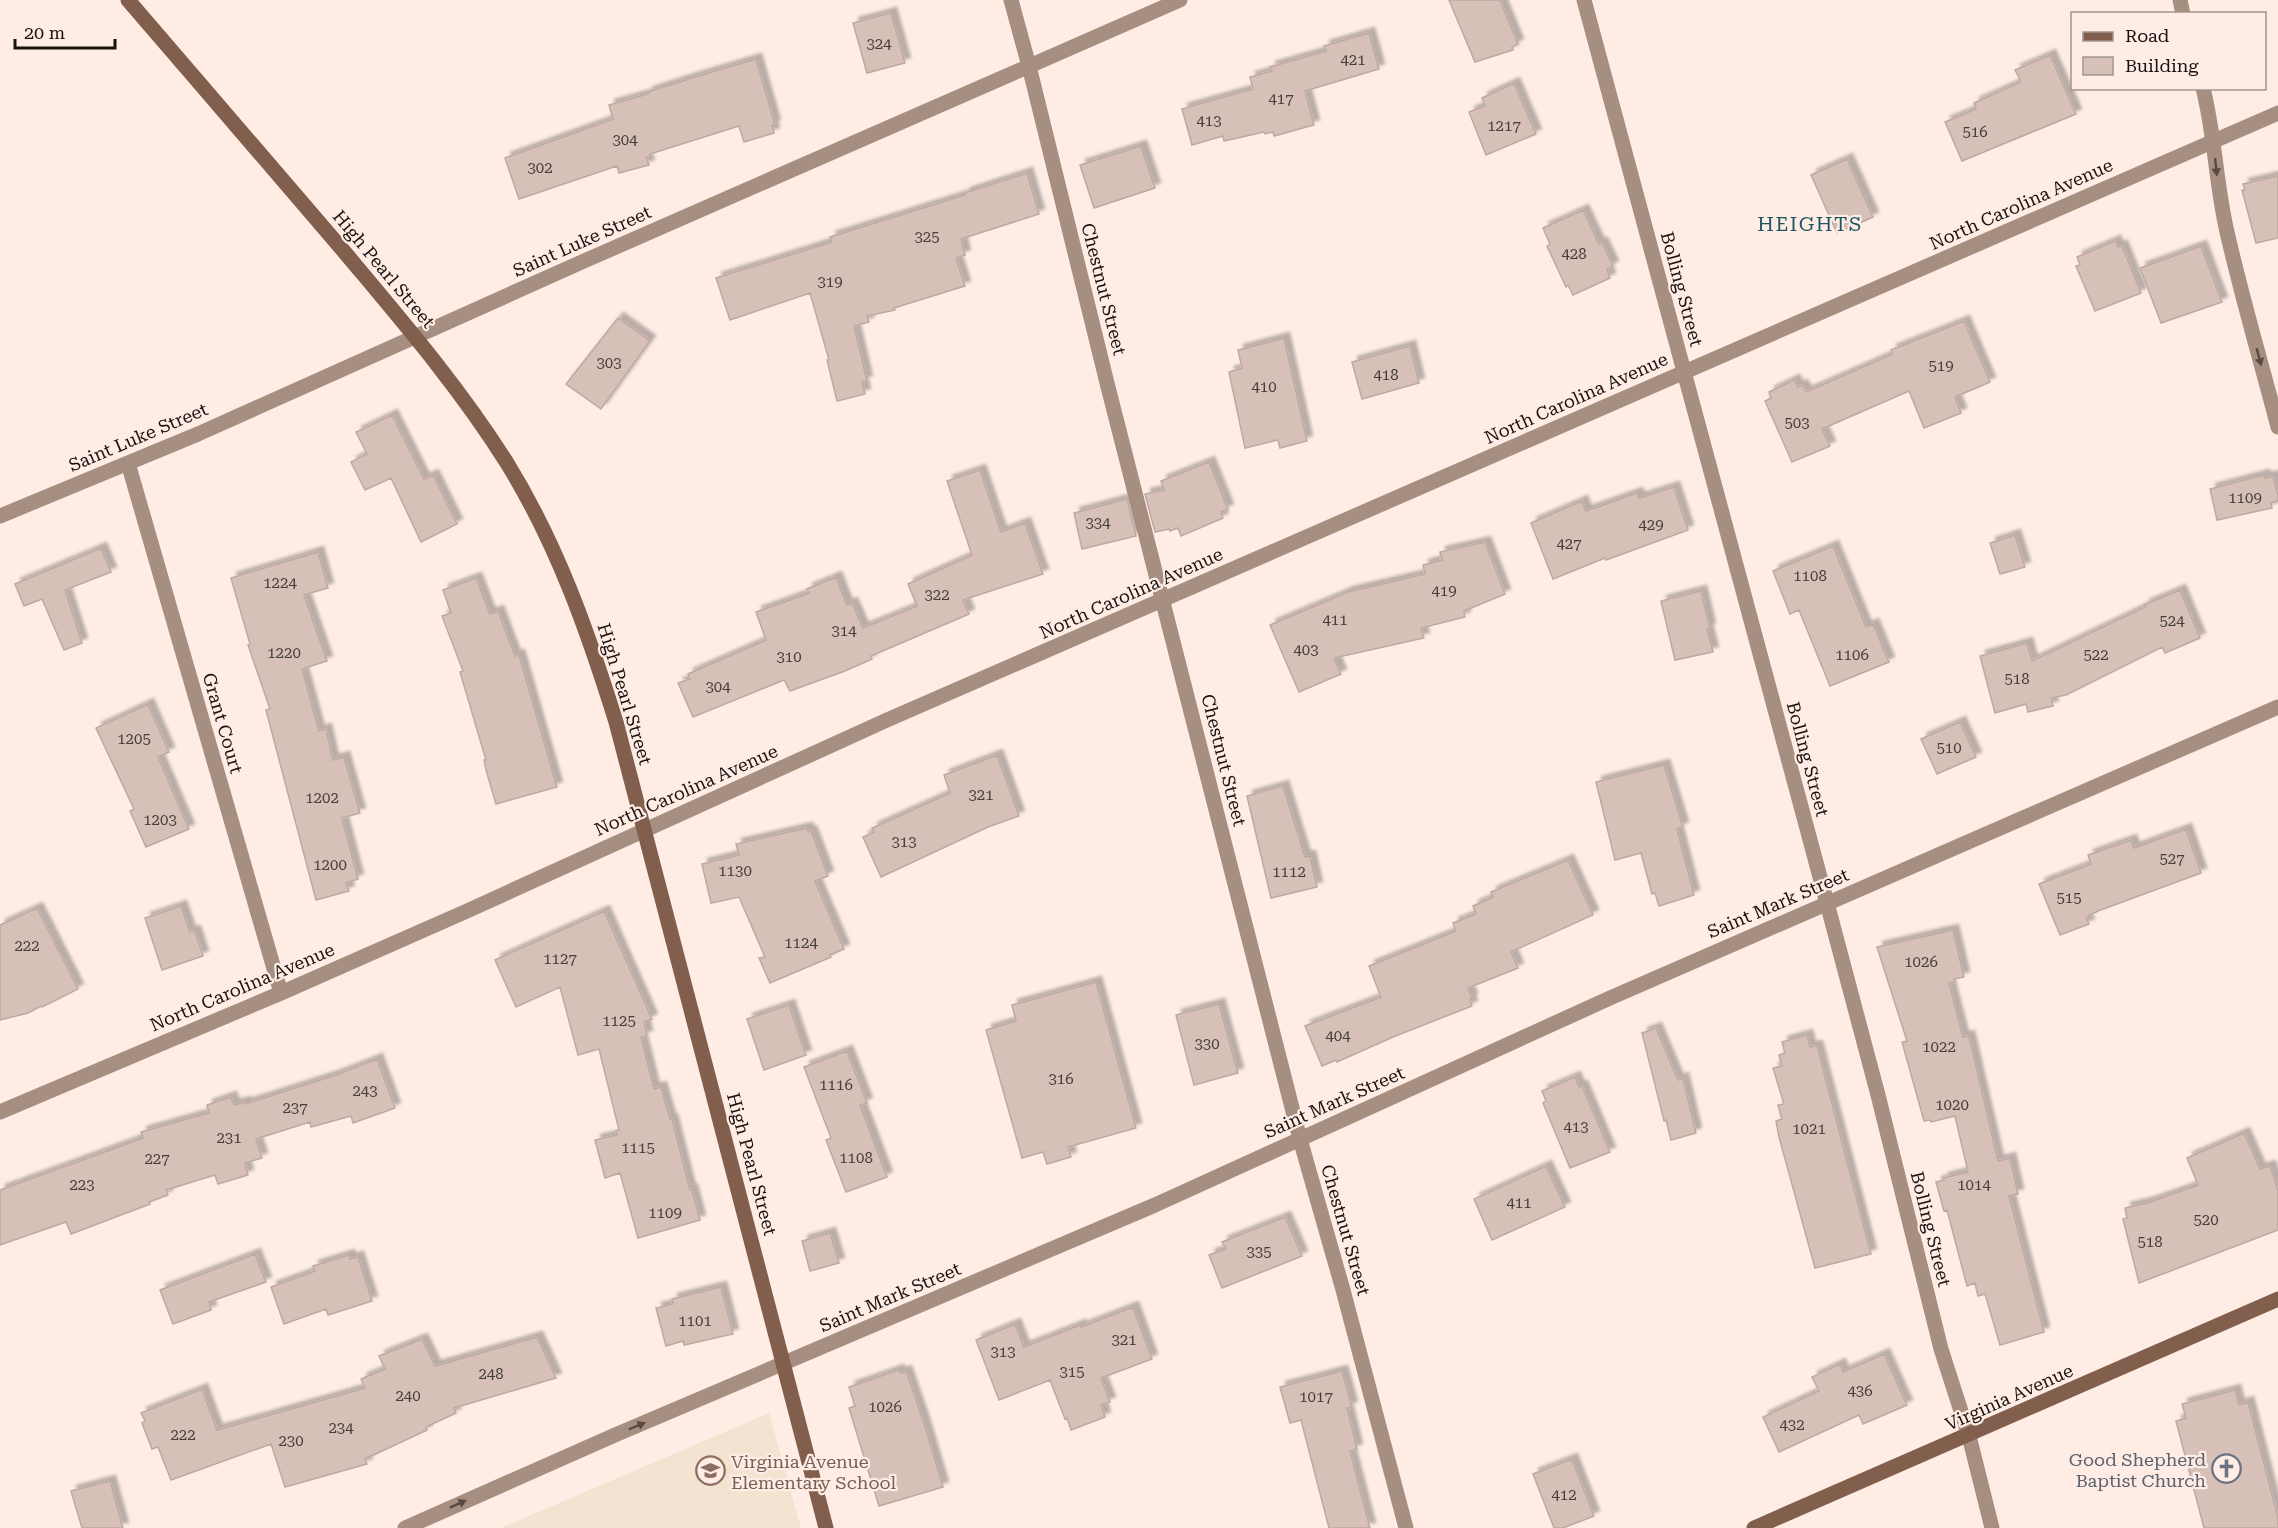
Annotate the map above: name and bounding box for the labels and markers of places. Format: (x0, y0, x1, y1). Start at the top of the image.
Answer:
place label: Good Shepherd Baptist Church (2069, 1449, 2206, 1491)
place label: Virginia Avenue Elementary School (731, 1451, 896, 1493)
church icon: Good Shepherd Baptist Church (2211, 1453, 2243, 1485)
school or university icon: Virginia Avenue Elementary School (694, 1455, 726, 1487)

